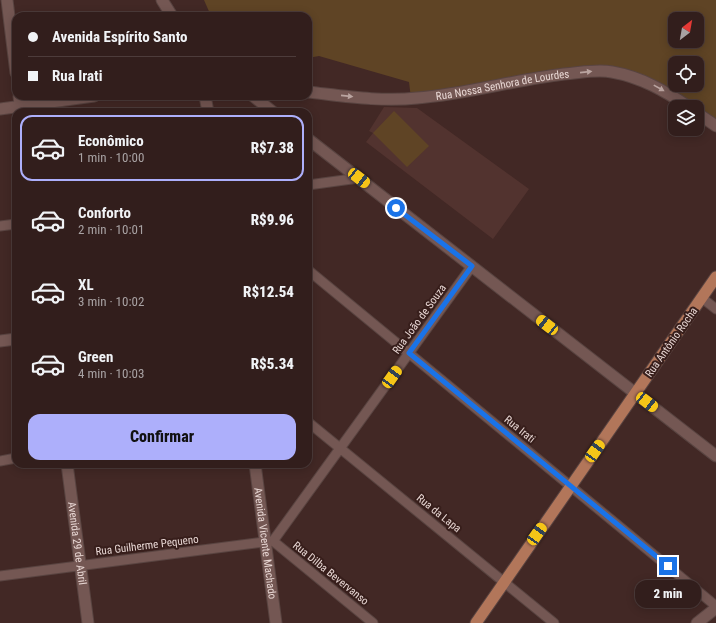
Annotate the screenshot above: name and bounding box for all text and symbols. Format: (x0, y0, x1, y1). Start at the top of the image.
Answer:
north arrow (668, 12, 704, 48)
map controls (668, 12, 704, 136)
text: Avenida Espírito Santo (52, 28, 188, 46)
button: locate (668, 56, 704, 92)
text: Rua Irati (52, 67, 102, 85)
street label: Rua Nossa Senhora de Lourdes (435, 68, 570, 103)
one-way arrow (580, 69, 592, 75)
one-way arrow (653, 85, 665, 92)
one-way arrow (341, 93, 353, 99)
button: layers (668, 100, 704, 136)
icon: car (30, 130, 66, 166)
text: Econômico (78, 132, 144, 150)
text: R$7.38 (251, 139, 294, 157)
text: 1 min · 10:00 (78, 150, 144, 165)
car (346, 166, 372, 190)
route start (387, 199, 405, 217)
icon: car (30, 202, 66, 238)
text: Conforto (78, 204, 131, 222)
text: R$9.96 (251, 211, 294, 229)
text: 2 min · 10:01 (78, 222, 144, 237)
icon: car (30, 274, 66, 310)
text: XL (78, 276, 94, 294)
street label: Rua João de Souza (390, 282, 449, 357)
text: R$12.54 (243, 283, 294, 301)
text: 3 min · 10:02 (78, 294, 144, 309)
street label: Rua Antônio Rocha (643, 305, 700, 380)
car (534, 313, 560, 337)
icon: car (30, 346, 66, 382)
text: Green (78, 348, 113, 366)
text: R$5.34 (251, 355, 294, 373)
car (380, 364, 404, 390)
text: 4 min · 10:03 (78, 366, 144, 381)
car (634, 390, 660, 414)
street label: Rua Irati (502, 413, 538, 446)
button: Confirmar (28, 414, 296, 460)
car (583, 438, 607, 464)
street label: Avenida Vicente Machado (251, 487, 279, 600)
street label: Rua da Lapa (414, 492, 464, 535)
street label: Avenida 29 de Abril (65, 501, 89, 586)
car (525, 521, 549, 547)
street label: Rua Guilherme Pequeno (95, 533, 200, 558)
street label: Rua Dilba Bevervanso (290, 539, 372, 608)
route end (659, 557, 677, 575)
callout: 2 min (635, 580, 701, 608)
text: 2 min (654, 586, 682, 601)

